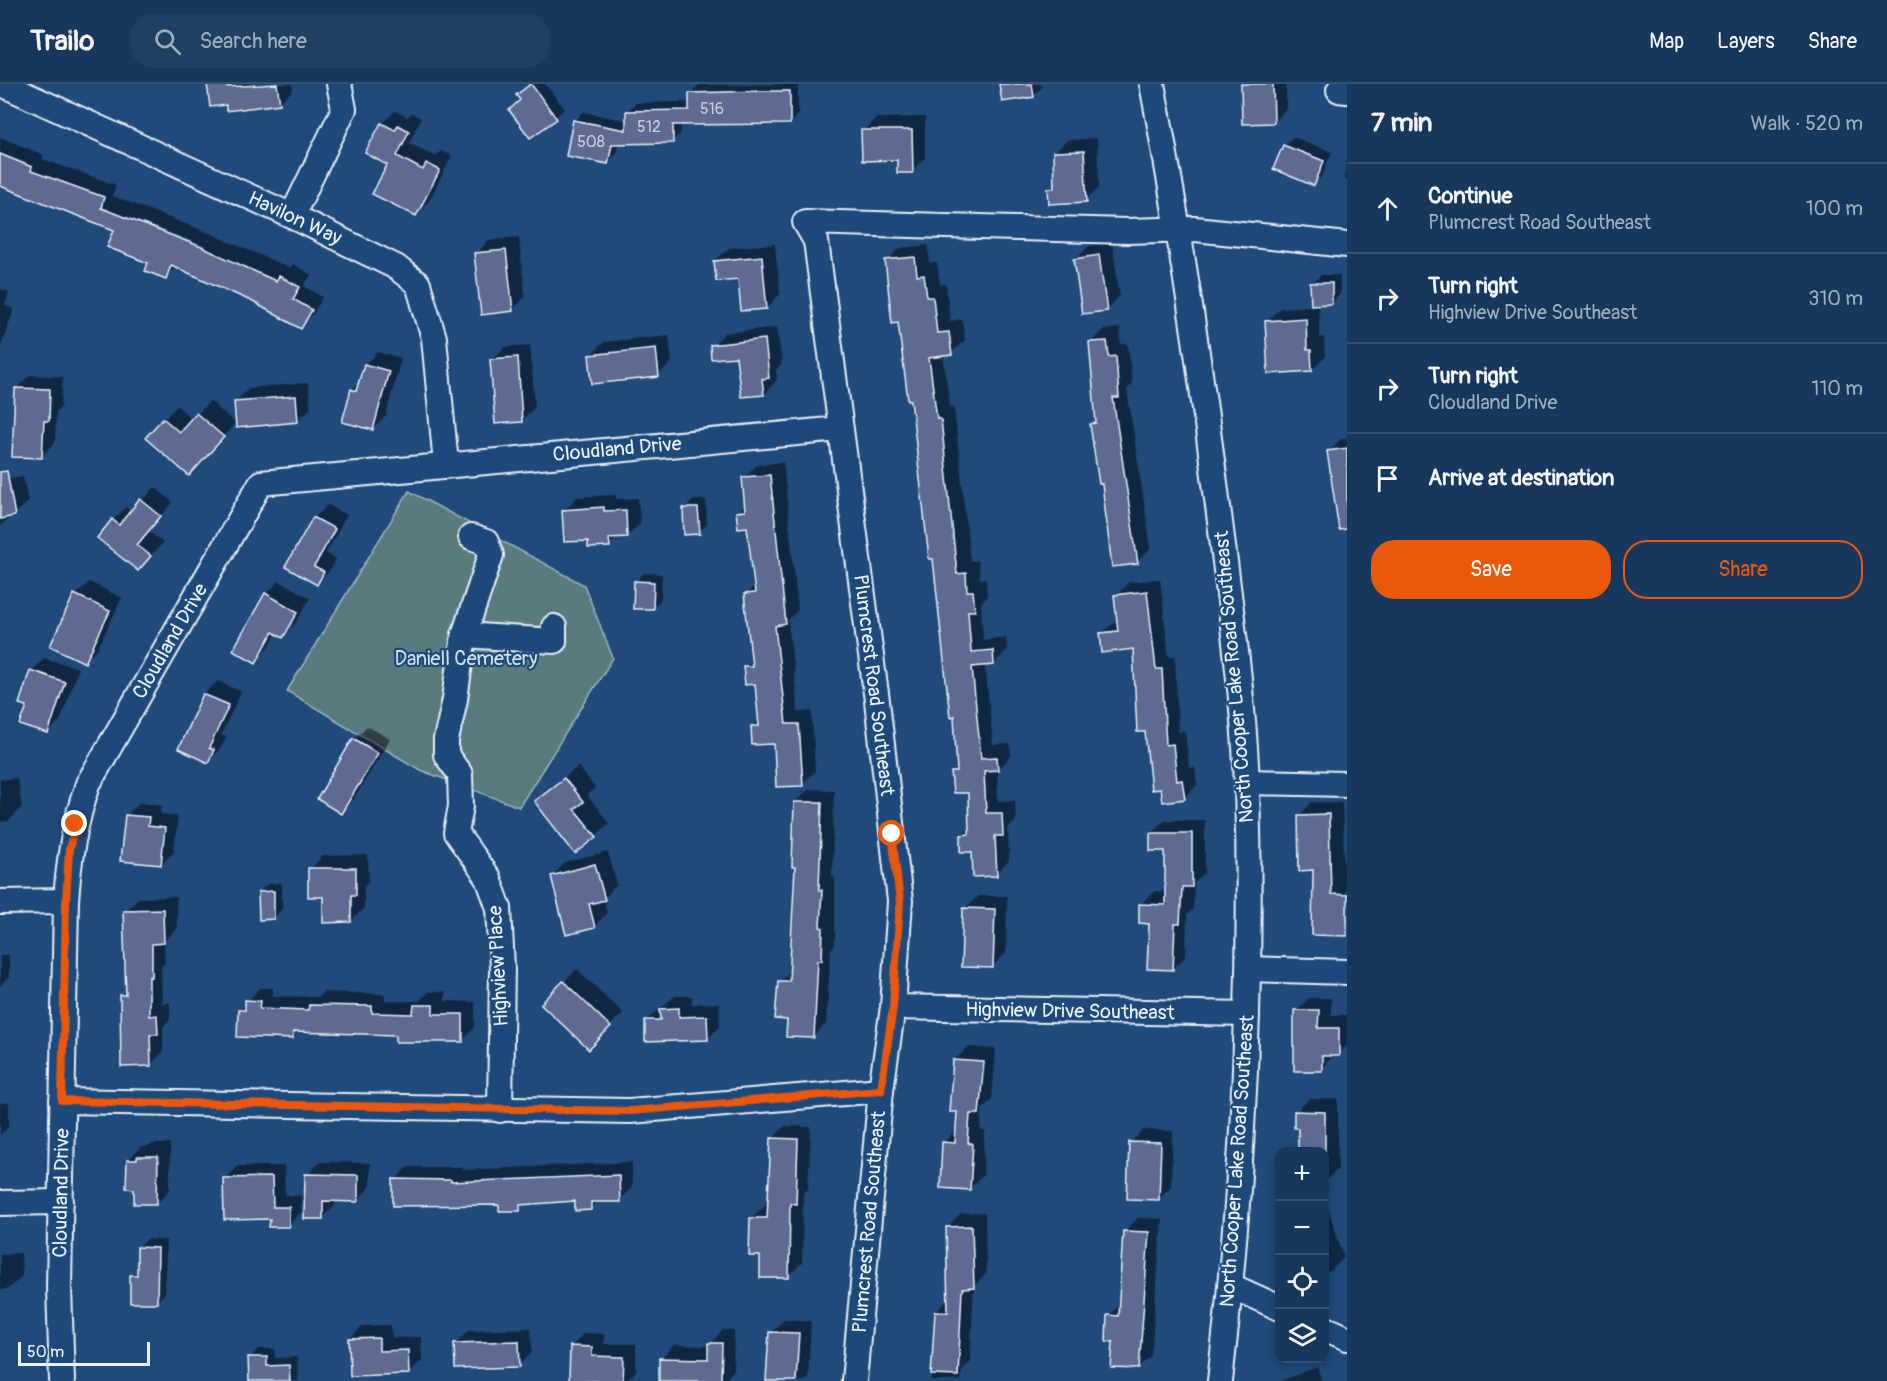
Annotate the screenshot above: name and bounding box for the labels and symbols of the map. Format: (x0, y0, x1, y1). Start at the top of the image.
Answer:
house number: 516 (700, 99, 724, 119)
house number: 512 (637, 117, 661, 137)
house number: 508 (577, 132, 605, 152)
street label: Havilon Way (244, 185, 346, 251)
street label: Cloudland Drive (551, 431, 683, 467)
street label: North Cooper Lake Road Southeast (1209, 529, 1259, 824)
street label: Plumcrest Road Southeast (848, 573, 900, 798)
street label: Cloudland Drive (127, 579, 213, 703)
park label: Daniell Cemetery (394, 646, 538, 671)
route end (61, 810, 87, 836)
route start (878, 820, 904, 846)
street label: Highview Place (482, 905, 514, 1027)
street label: Highview Drive Southeast (965, 997, 1176, 1025)
street label: North Cooper Lake Road Southeast (1214, 1013, 1260, 1308)
street label: Plumcrest Road Southeast (847, 1109, 891, 1334)
street label: Cloudland Drive (47, 1128, 75, 1258)
scale bar (18, 1339, 150, 1366)

